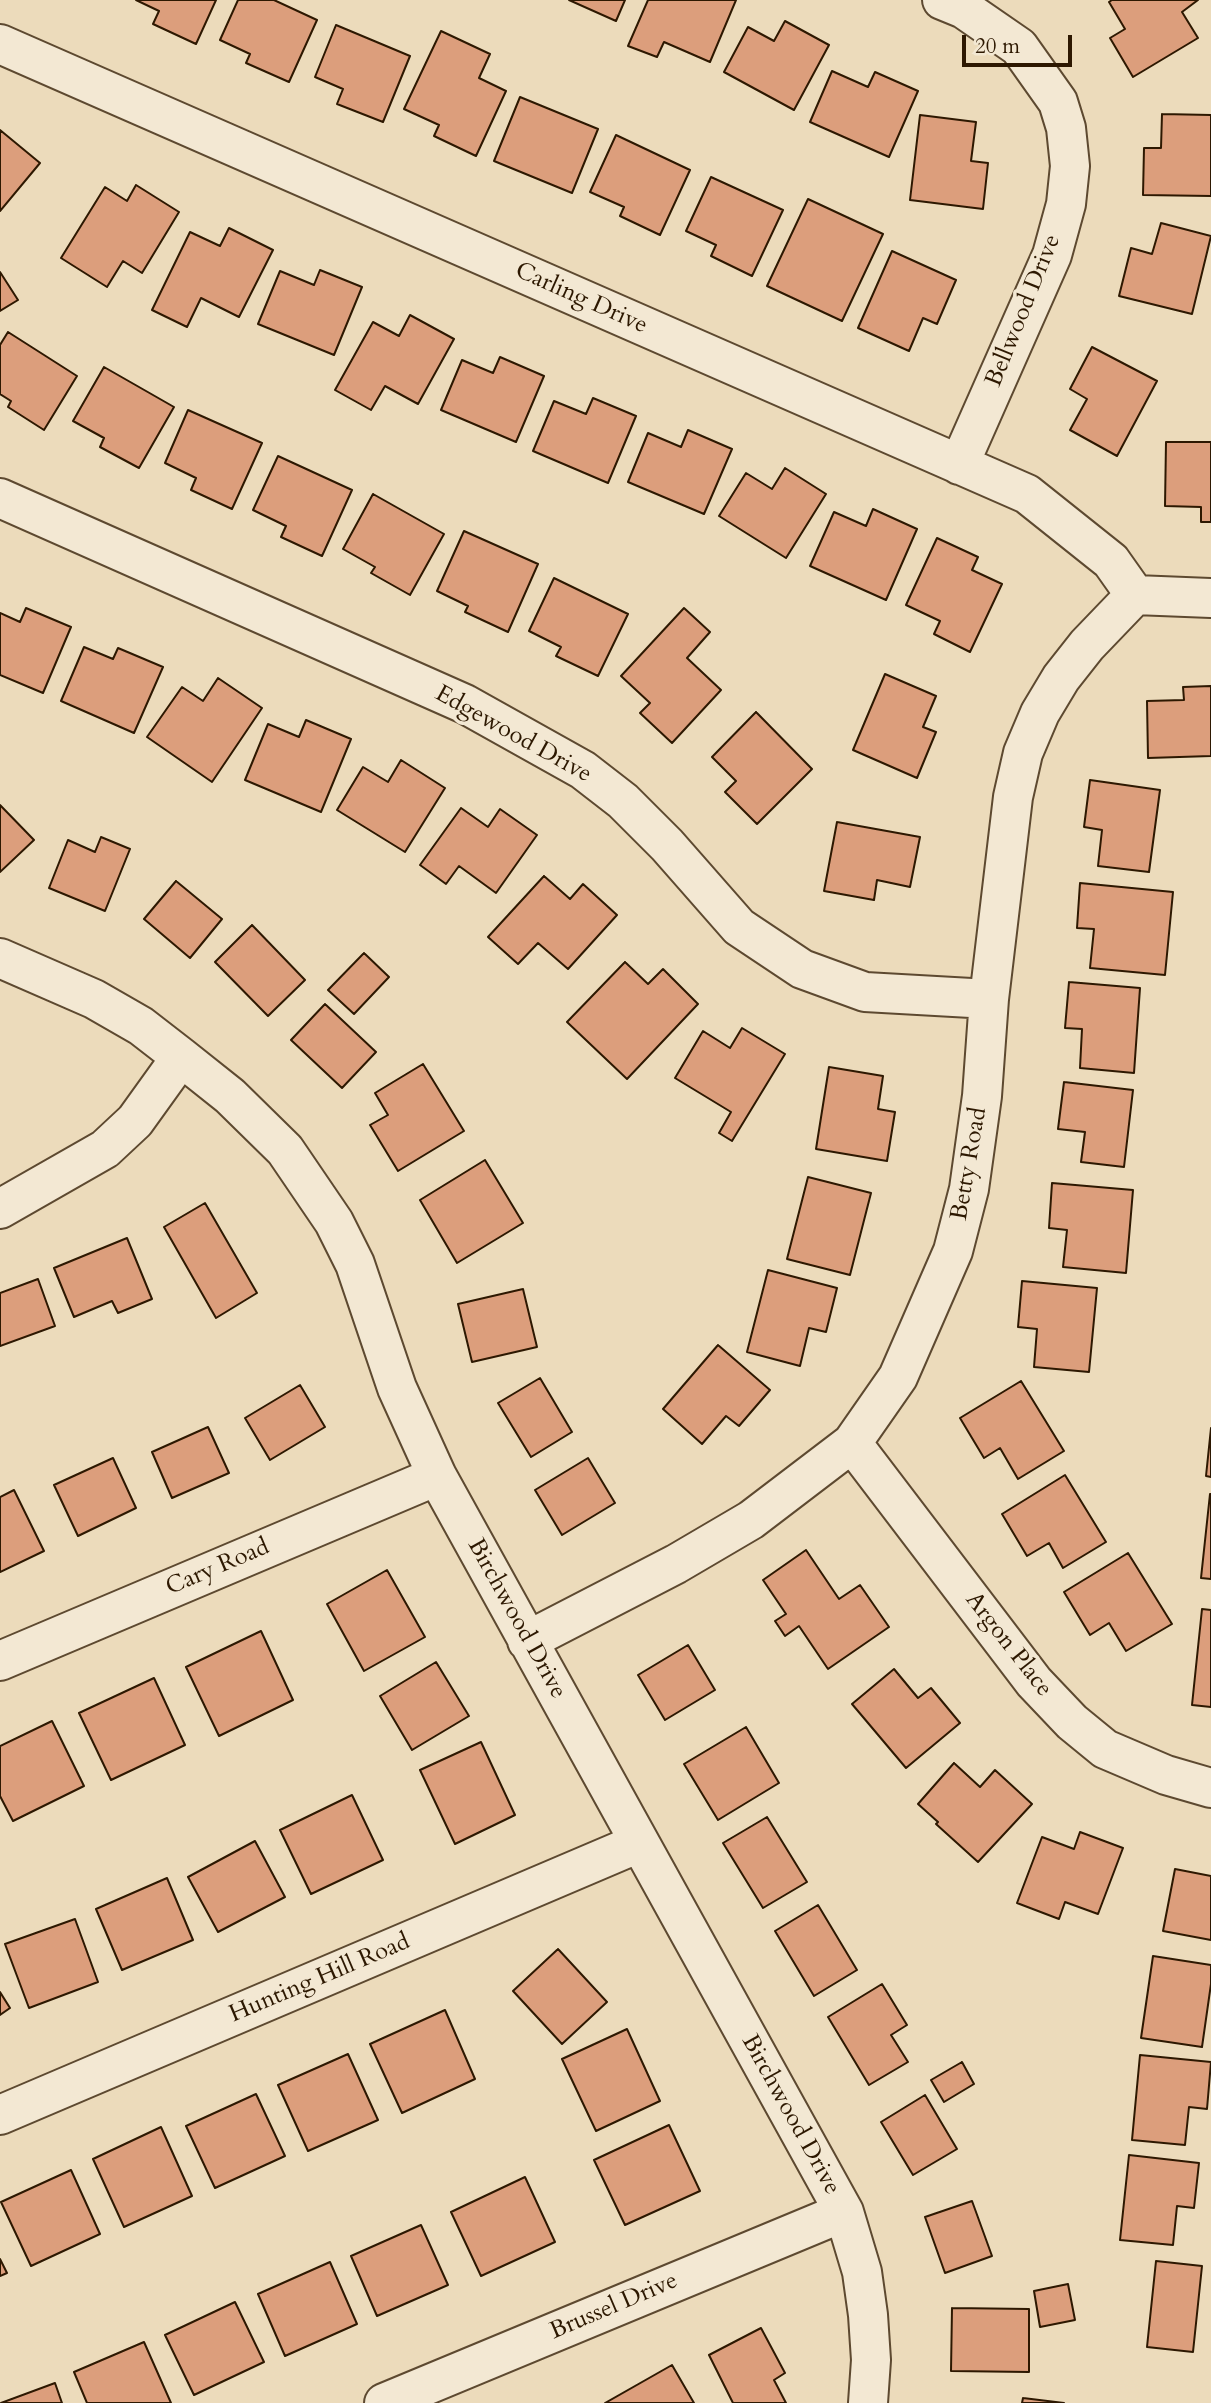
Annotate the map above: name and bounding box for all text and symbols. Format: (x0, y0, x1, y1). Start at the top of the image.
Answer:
scale bar (966, 21, 1076, 65)
text: 20 m (975, 32, 1020, 61)
street label: Bellwood Drive (980, 231, 1068, 391)
street label: Carling Drive (510, 257, 652, 341)
street label: Edgewood Drive (430, 680, 596, 790)
street label: Betty Road (946, 1105, 994, 1223)
street label: Cary Road (162, 1533, 274, 1603)
street label: Birchwood Drive (460, 1534, 572, 1704)
street label: Argon Place (958, 1587, 1058, 1703)
street label: Hunting Hill Road (226, 1928, 414, 2030)
street label: Birchwood Drive (734, 2030, 846, 2200)
street label: Brussel Drive (546, 2267, 682, 2347)

